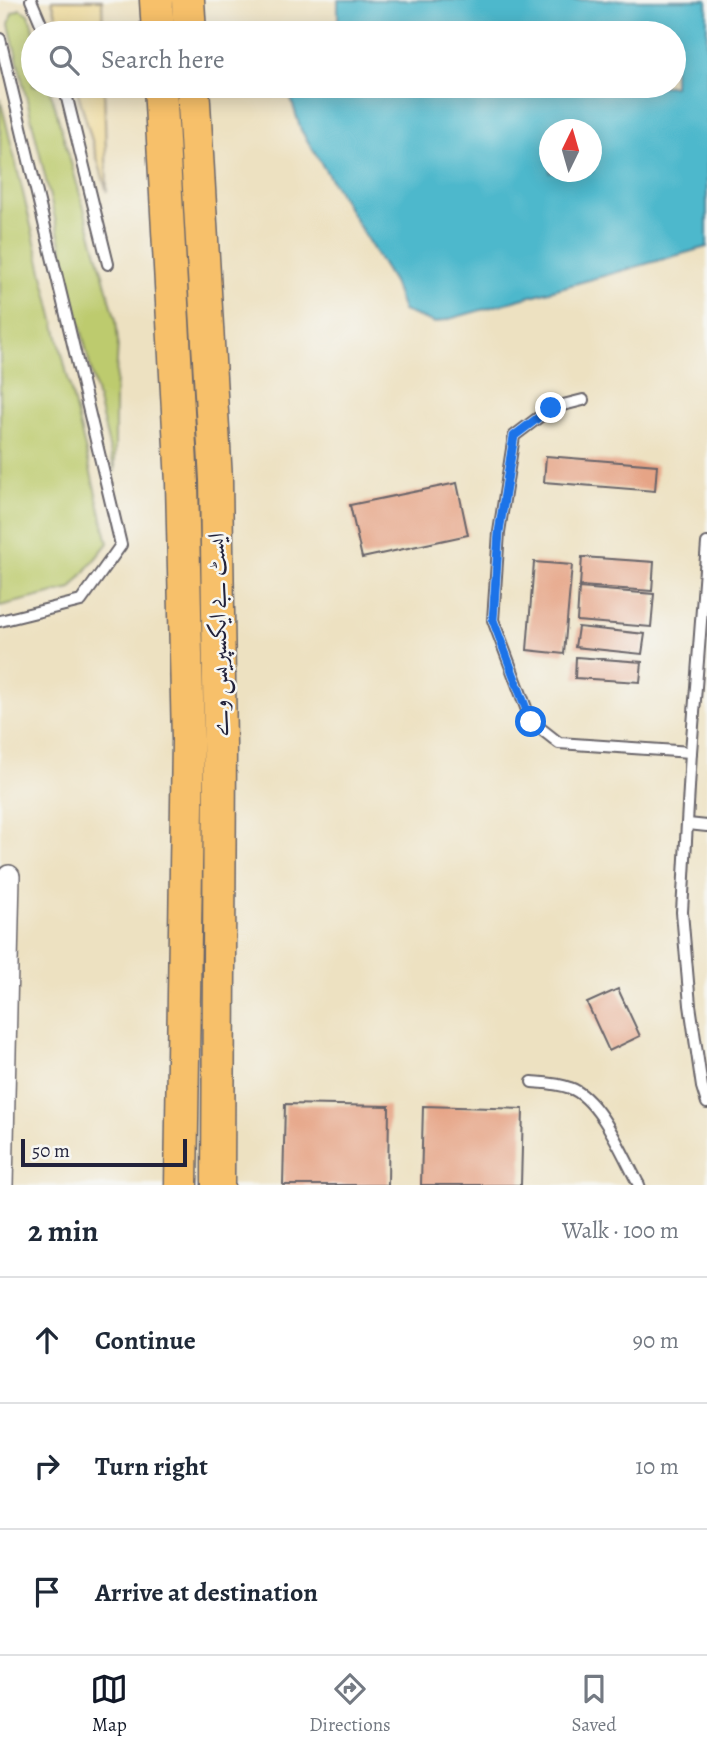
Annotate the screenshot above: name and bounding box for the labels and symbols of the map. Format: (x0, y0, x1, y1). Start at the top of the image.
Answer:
north arrow (539, 119, 602, 182)
route end (535, 392, 566, 423)
street label: ایسٹ بے ایکسپریس وے (200, 533, 236, 737)
route start (515, 706, 546, 737)
scale bar (21, 1136, 187, 1168)

